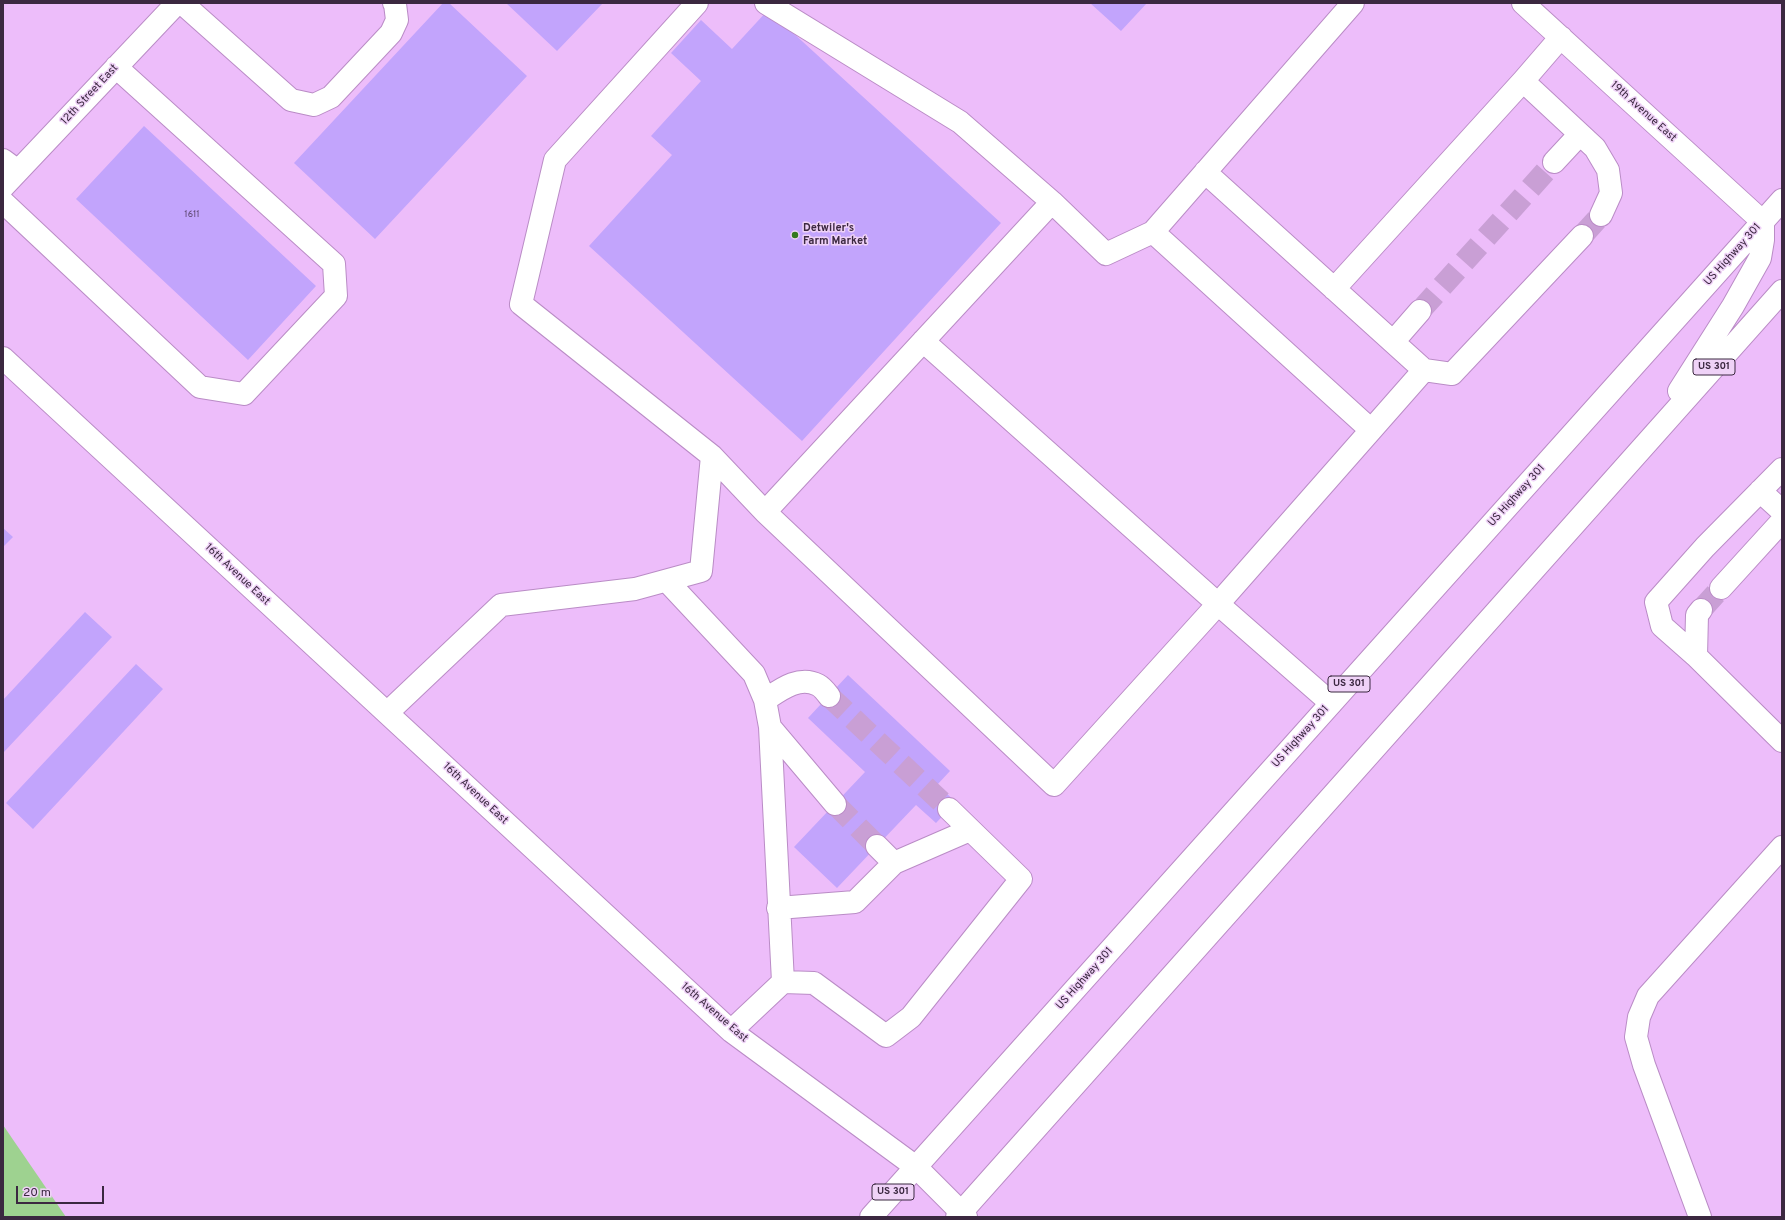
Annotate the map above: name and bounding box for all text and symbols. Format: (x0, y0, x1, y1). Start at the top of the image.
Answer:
street label: 12th Street East (59, 62, 121, 128)
street label: 19th Avenue East (1607, 79, 1679, 145)
house number: 1611 (184, 210, 200, 220)
street label: US Highway 301 (1702, 221, 1764, 289)
place label: Detwiler's Farm Market (803, 222, 867, 248)
marker: Detwiler's Farm Market (790, 230, 800, 240)
road number: US 301 (1693, 359, 1735, 375)
street label: US Highway 301 (1486, 462, 1548, 530)
street label: 16th Avenue East (202, 541, 272, 609)
road number: US 301 (1328, 676, 1370, 692)
street label: US Highway 301 (1270, 703, 1332, 771)
street label: 16th Avenue East (440, 760, 510, 828)
street label: US Highway 301 (1054, 945, 1116, 1013)
street label: 16th Avenue East (678, 980, 750, 1046)
scale bar (18, 1178, 106, 1204)
road number: US 301 (872, 1184, 914, 1200)
text: 20 m (23, 1185, 51, 1201)

